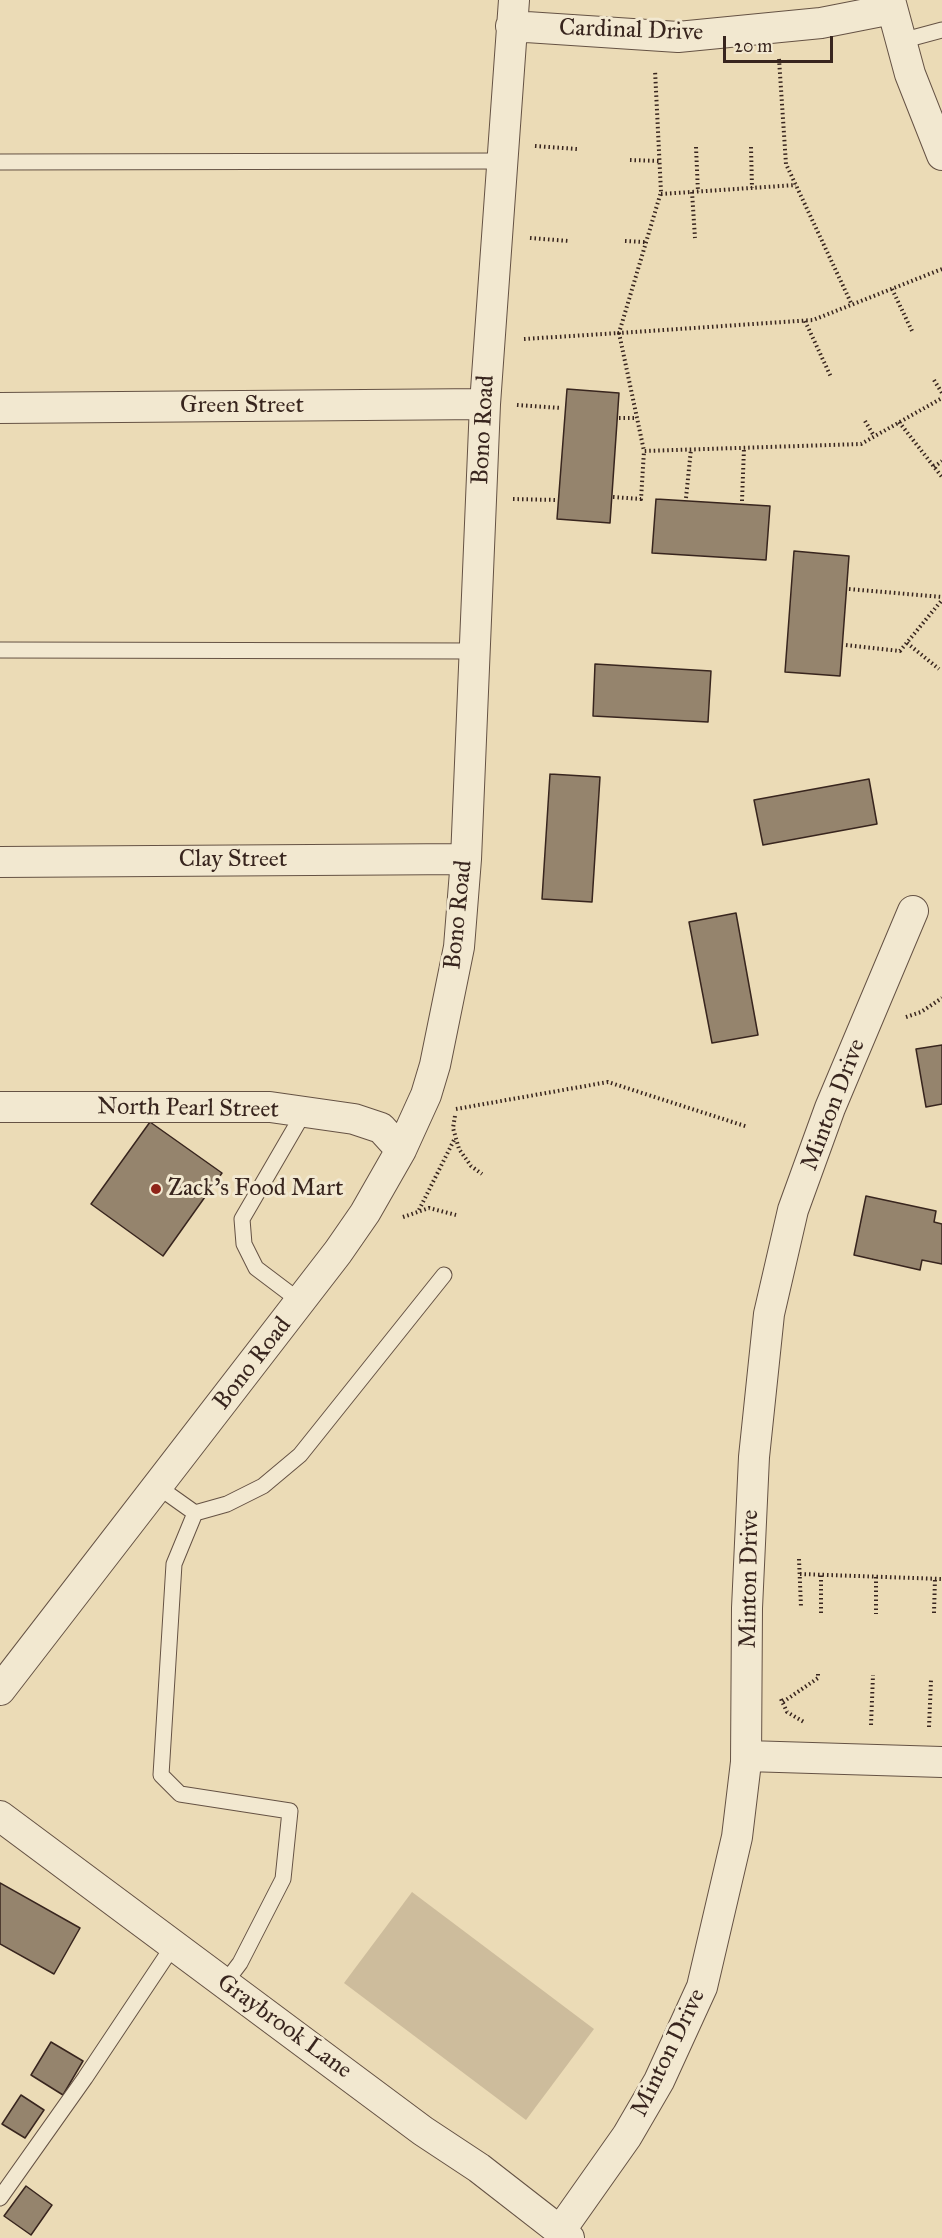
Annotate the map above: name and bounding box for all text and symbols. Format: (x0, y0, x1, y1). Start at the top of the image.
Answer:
street label: Cardinal Drive (558, 14, 704, 48)
scale bar (726, 24, 836, 62)
text: 20 m (734, 35, 772, 57)
street label: Bono Road (467, 374, 501, 486)
street label: Green Street (180, 392, 304, 420)
street label: Clay Street (179, 846, 287, 874)
street label: Bono Road (439, 859, 479, 971)
street label: Minton Drive (796, 1035, 872, 1175)
street label: North Pearl Street (97, 1093, 279, 1125)
place label: Zack's Food Mart (168, 1175, 343, 1203)
marker: Zack's Food Mart (149, 1182, 163, 1196)
street label: Bono Road (208, 1312, 298, 1416)
street label: Minton Drive (734, 1509, 766, 1649)
street label: Graybrook Lane (211, 1968, 357, 2086)
street label: Minton Drive (626, 1984, 712, 2122)

